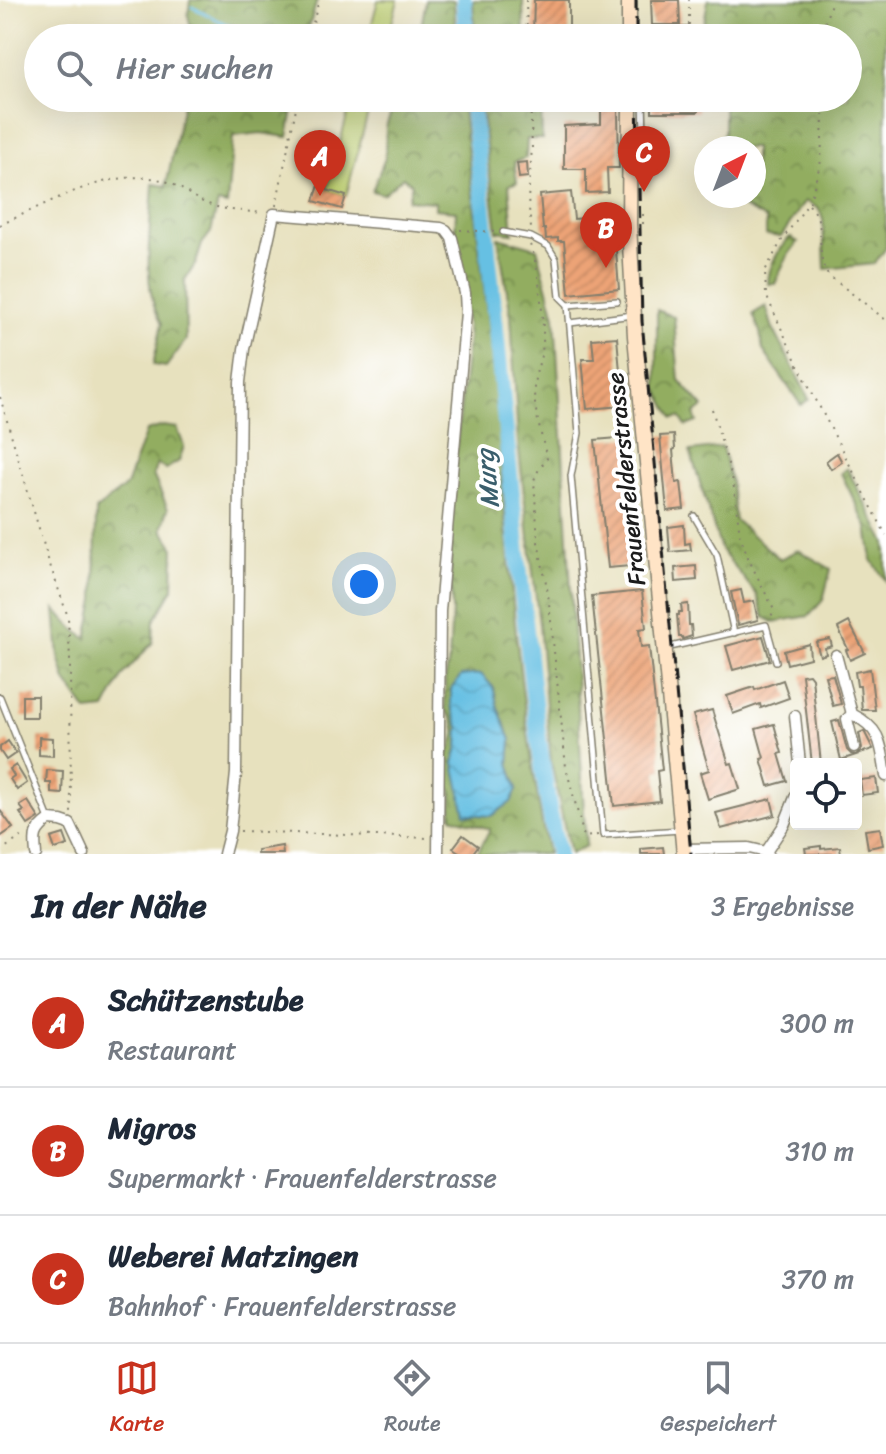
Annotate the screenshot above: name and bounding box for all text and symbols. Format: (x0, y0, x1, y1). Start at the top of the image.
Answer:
search box (24, 24, 862, 112)
text: Hier suchen (116, 41, 273, 95)
icon: search (52, 46, 96, 90)
pin: C (618, 126, 670, 192)
pin: A (294, 130, 346, 196)
north arrow (694, 136, 766, 208)
pin: B (580, 202, 632, 268)
street label: Frauenfelderstrasse (594, 370, 658, 588)
water label: Murg (461, 444, 513, 511)
your location (344, 564, 384, 604)
map controls (790, 758, 862, 830)
button: locate (790, 758, 862, 830)
text: In der Nähe (32, 876, 207, 936)
text: 3 Ergebnisse (711, 883, 854, 929)
text: Schützenstube (108, 973, 304, 1027)
text: A (49, 1000, 67, 1046)
text: 300 m (780, 1000, 854, 1046)
text: Restaurant (108, 1027, 237, 1073)
text: Migros (108, 1101, 196, 1155)
text: B (50, 1128, 66, 1174)
text: 310 m (785, 1128, 854, 1174)
text: Supermarkt · Frauenfelderstrasse (108, 1155, 497, 1201)
text: Weberei Matzingen (108, 1229, 358, 1283)
text: C (50, 1256, 66, 1302)
text: 370 m (782, 1256, 854, 1302)
text: Bahnhof · Frauenfelderstrasse (108, 1283, 456, 1329)
tab: Karte (110, 1356, 164, 1443)
tab: Route (384, 1356, 441, 1443)
tab: Gespeichert (660, 1356, 776, 1443)

